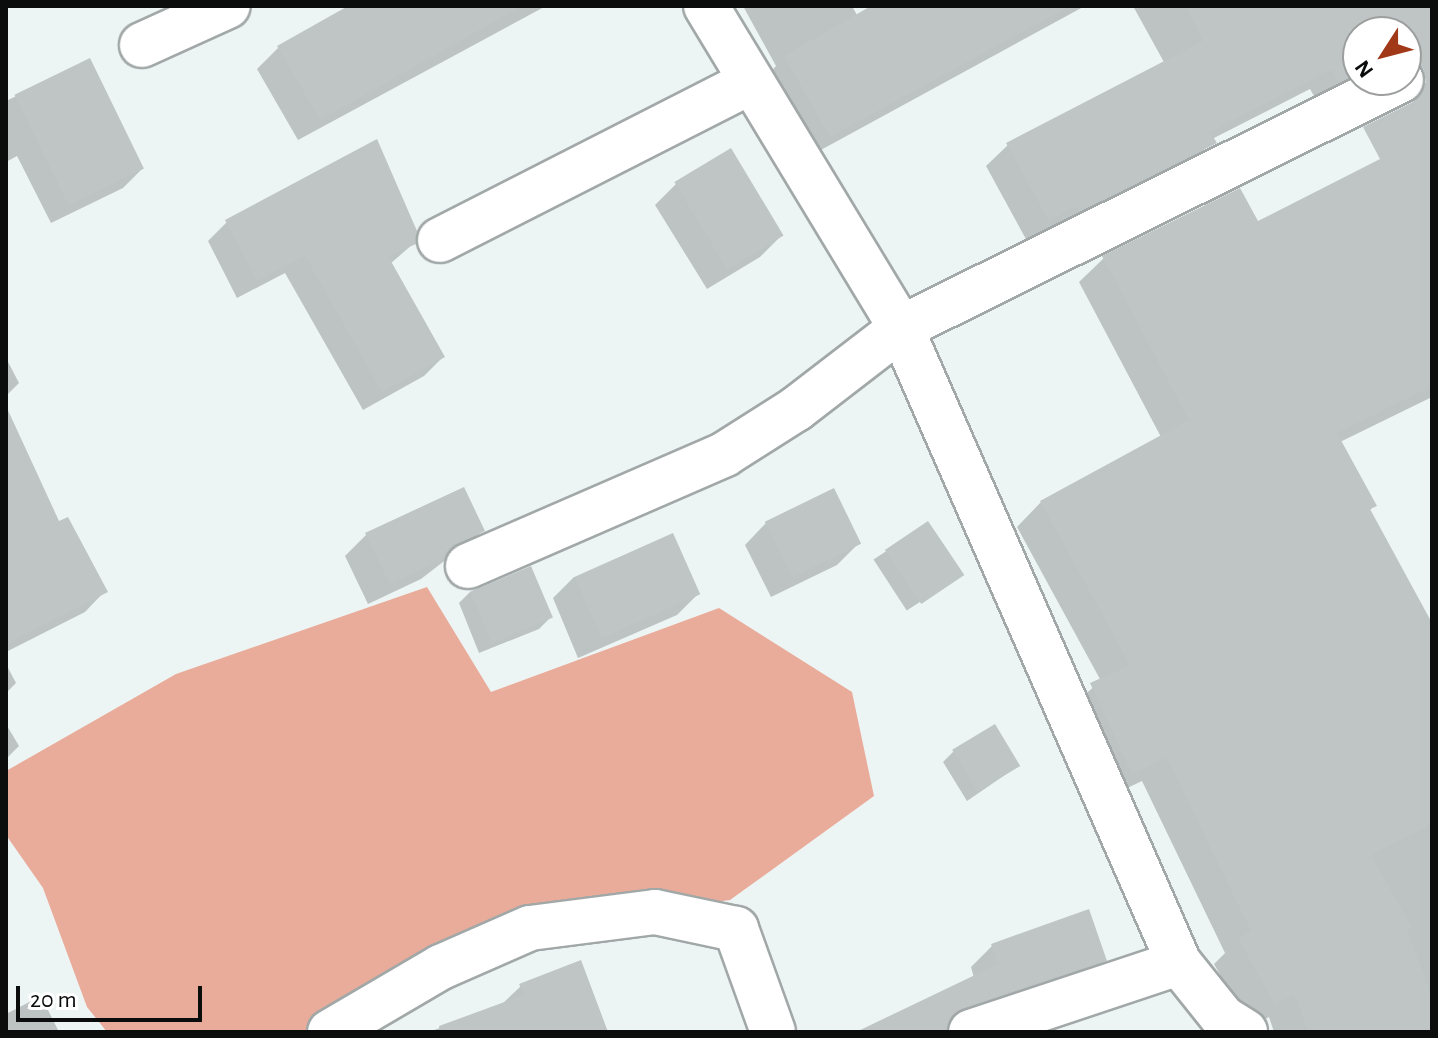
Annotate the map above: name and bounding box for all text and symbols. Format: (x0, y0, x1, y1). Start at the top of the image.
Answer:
north arrow (1342, 16, 1422, 96)
text: N (1351, 56, 1378, 82)
scale bar (20, 970, 206, 1020)
text: 20 m (30, 988, 77, 1012)

